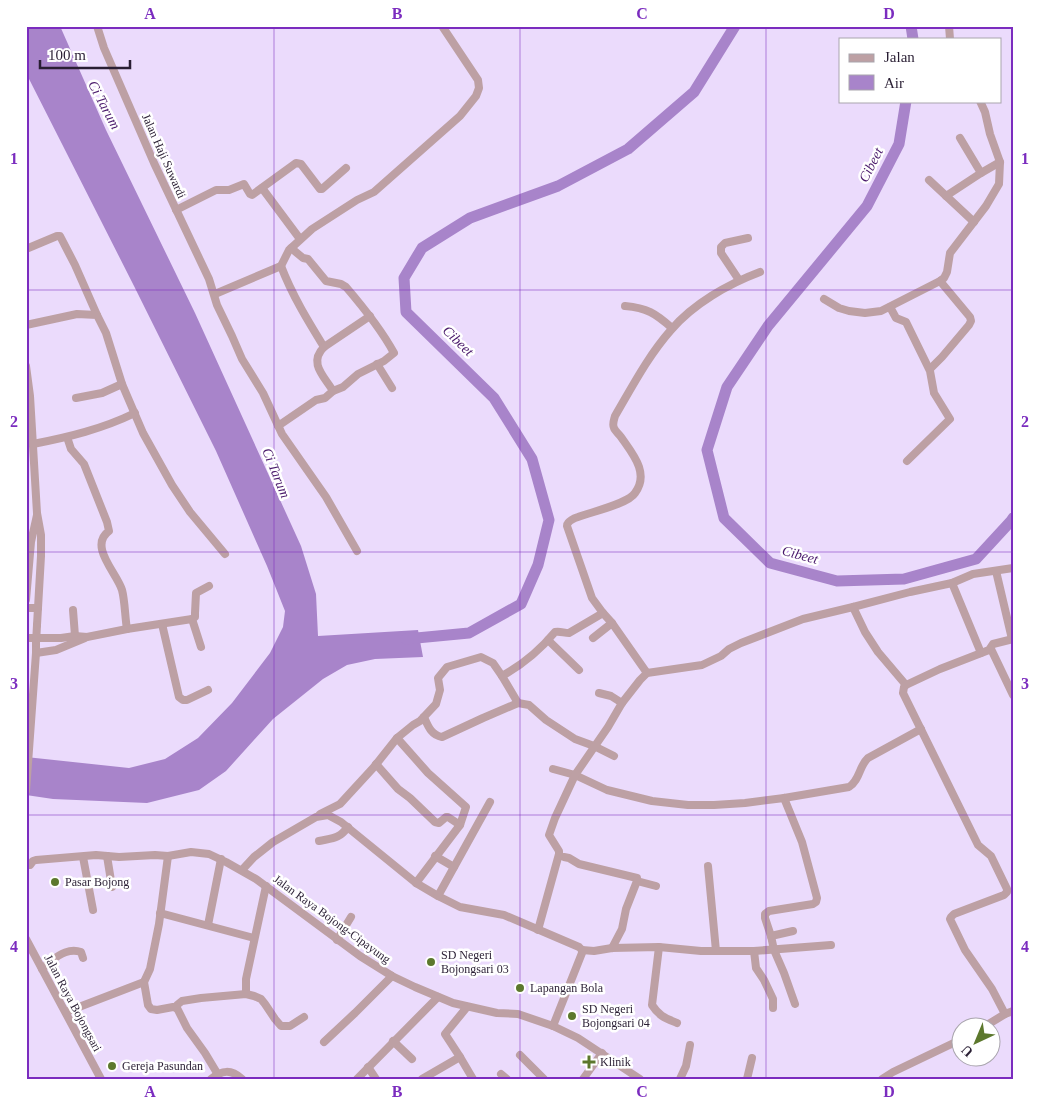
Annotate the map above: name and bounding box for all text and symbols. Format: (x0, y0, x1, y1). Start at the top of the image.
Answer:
text: A (144, 5, 156, 22)
text: B (392, 5, 403, 22)
text: C (636, 5, 648, 22)
text: D (883, 5, 895, 22)
scale bar (40, 38, 130, 70)
legend (839, 38, 1002, 102)
text: 100 m (48, 47, 86, 63)
text: Jalan (884, 49, 915, 65)
text: Air (884, 75, 904, 91)
water label: Ci Tarum (85, 78, 123, 132)
street label: Jalan Haji Suwardi (139, 111, 189, 201)
water label: Cibeet (856, 144, 886, 185)
text: 1 (10, 150, 18, 167)
text: 1 (1021, 150, 1029, 167)
water label: Cibeet (440, 323, 477, 360)
text: 2 (10, 413, 18, 430)
text: 2 (1021, 413, 1029, 430)
water label: Ci Tarum (259, 446, 293, 500)
water label: Cibeet (780, 543, 821, 567)
text: 3 (10, 675, 18, 692)
text: 3 (1021, 675, 1029, 692)
street label: Jalan Raya Bojong-Cipayung (271, 872, 393, 966)
place label: Pasar Bojong (65, 875, 129, 889)
marker: Pasar Bojong (49, 876, 61, 888)
text: 4 (10, 938, 18, 955)
text: 4 (1021, 938, 1029, 955)
place label: SD Negeri Bojongsari 03 (441, 948, 509, 976)
street label: Jalan Raya Bojongsari (41, 952, 105, 1055)
marker: SD Negeri Bojongsari 03 (425, 956, 437, 968)
place label: Lapangan Bola (530, 981, 604, 995)
marker: Lapangan Bola (514, 982, 526, 994)
place label: SD Negeri Bojongsari 04 (582, 1002, 650, 1030)
marker: SD Negeri Bojongsari 04 (566, 1010, 578, 1022)
north arrow (952, 1018, 1002, 1068)
text: U (958, 1042, 976, 1060)
marker: Klinik (582, 1055, 596, 1069)
place label: Klinik (600, 1055, 631, 1069)
place label: Gereja Pasundan (122, 1059, 203, 1073)
marker: Gereja Pasundan (106, 1060, 118, 1072)
text: A (144, 1083, 156, 1100)
text: B (392, 1083, 403, 1100)
text: C (636, 1083, 648, 1100)
text: D (883, 1083, 895, 1100)

